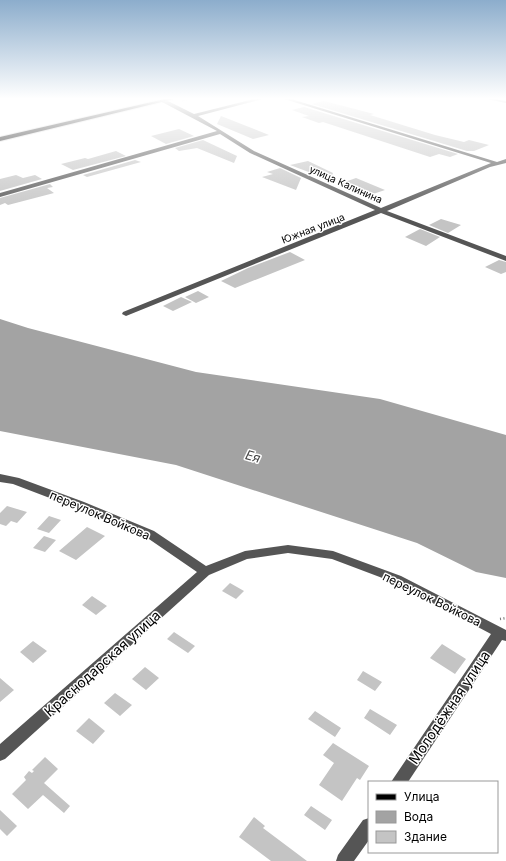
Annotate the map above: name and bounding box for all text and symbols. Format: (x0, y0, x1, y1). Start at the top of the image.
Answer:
street label: улица Калинина (308, 163, 384, 205)
street label: Южная улица (280, 210, 346, 246)
water label: Ея (244, 446, 262, 466)
street label: переулок Войкова (48, 487, 152, 543)
street label: переулок Войкова (380, 569, 484, 629)
street label: Краснодарская улица (40, 606, 164, 720)
street label: Молодёжная улица (405, 647, 493, 767)
legend (368, 781, 498, 853)
text: Улица (404, 789, 439, 804)
text: Вода (404, 809, 433, 824)
text: Здание (404, 829, 447, 844)

